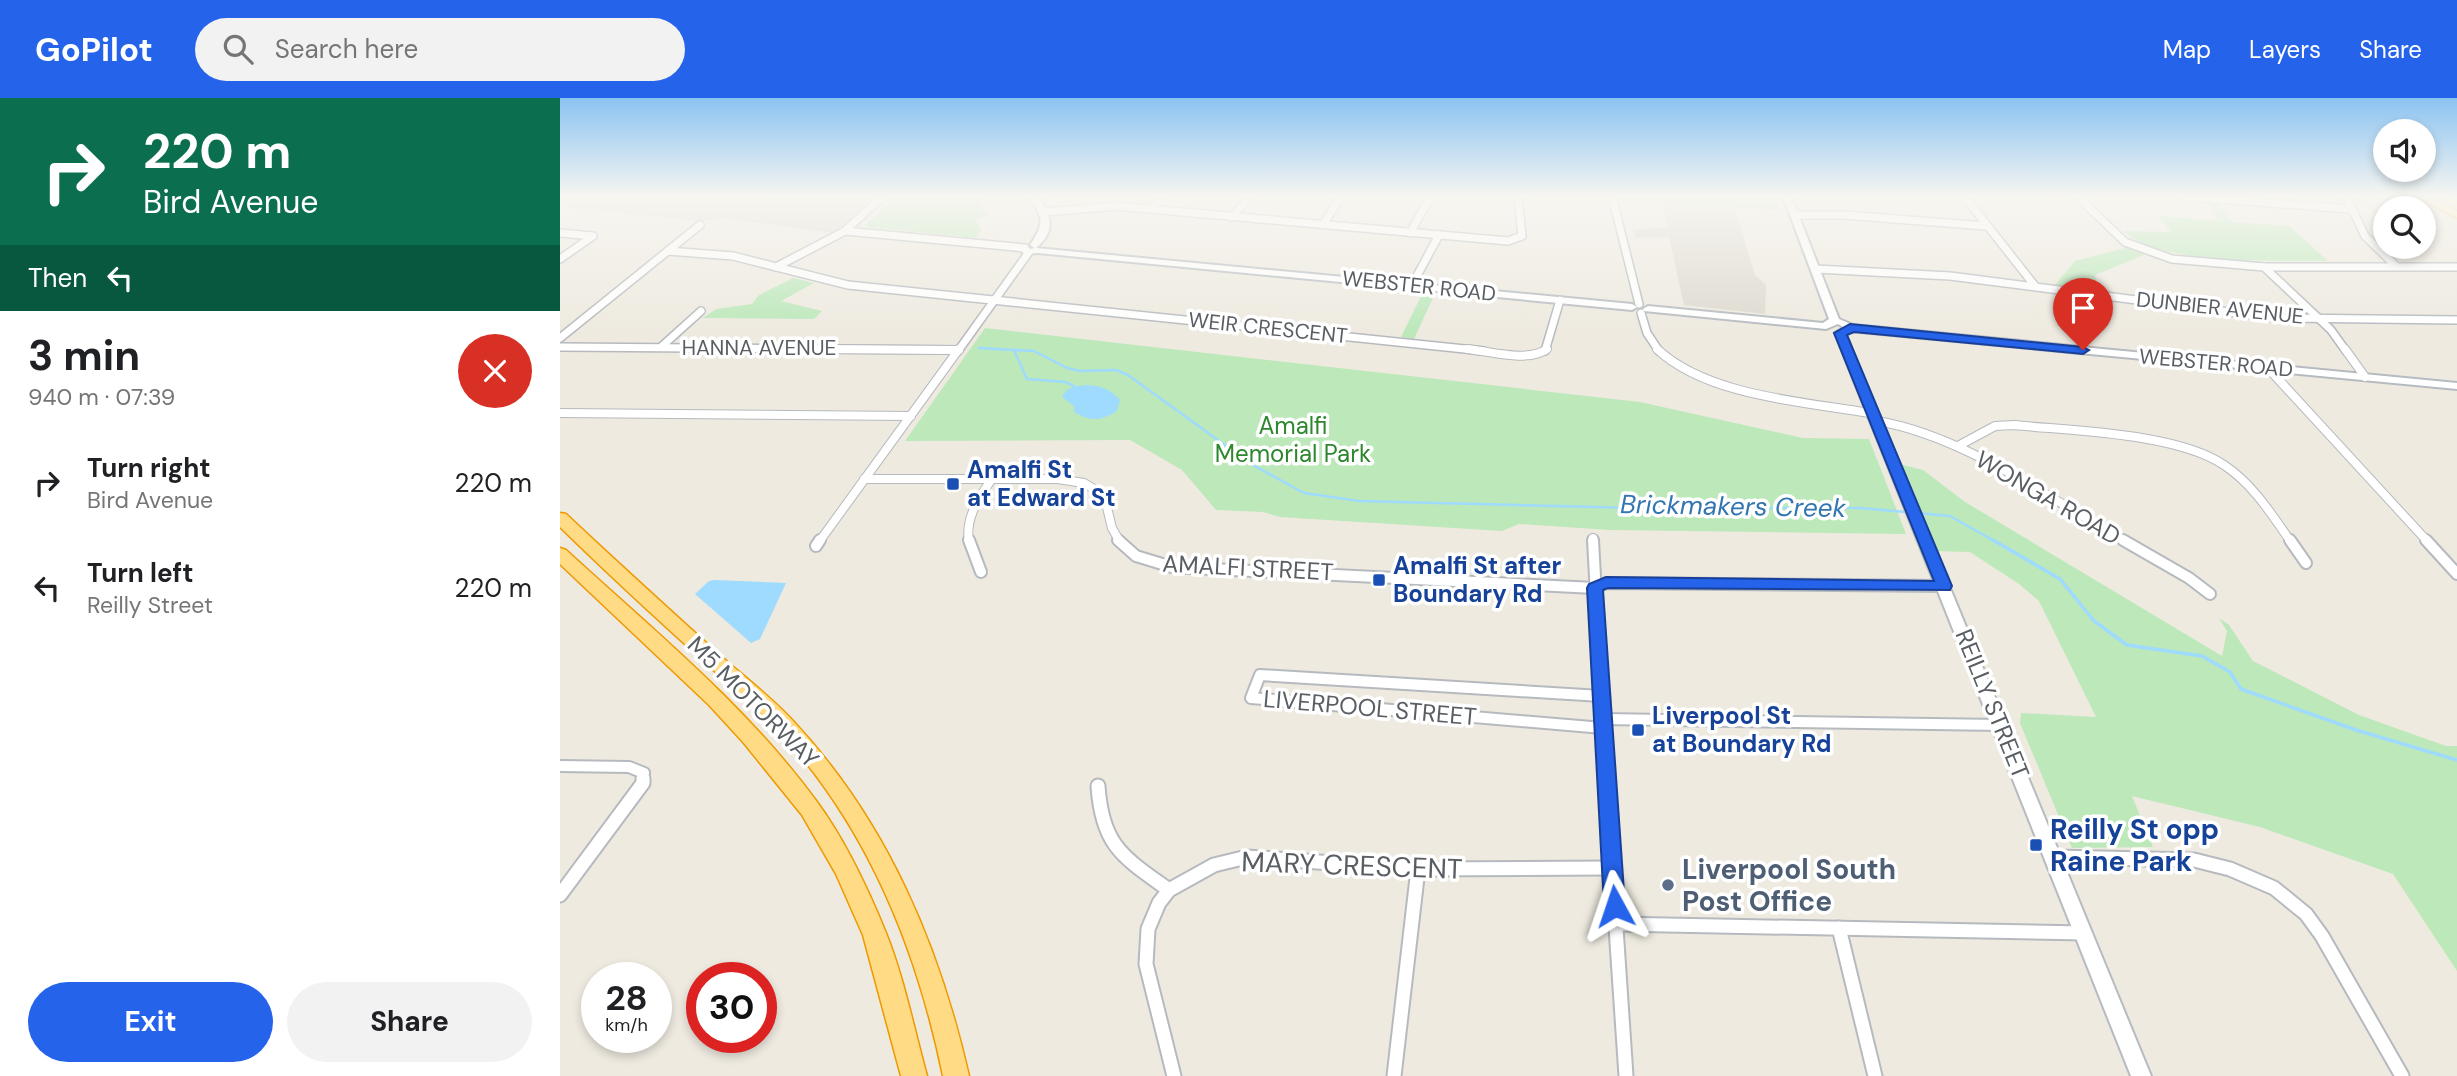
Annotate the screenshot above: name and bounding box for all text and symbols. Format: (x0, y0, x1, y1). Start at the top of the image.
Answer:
search box (195, 18, 685, 81)
text: GoPilot (35, 28, 153, 71)
icon: search (219, 30, 257, 68)
text: Search here (275, 32, 418, 66)
text: Map (2163, 34, 2211, 65)
text: Layers (2249, 34, 2321, 65)
text: Share (2359, 34, 2422, 65)
text: 220 m (143, 119, 291, 183)
map controls (2373, 119, 2436, 259)
button: sound (2373, 119, 2436, 182)
icon: right (28, 126, 119, 217)
text: Bird Avenue (143, 181, 319, 223)
button: search (2373, 196, 2436, 259)
icon: left (101, 259, 139, 297)
text: Then (28, 261, 87, 295)
street label: WEBSTER ROAD (1341, 264, 1497, 308)
pin (2053, 278, 2113, 350)
street label: DUNBIER AVENUE (2135, 285, 2305, 331)
icon: arrive (2064, 289, 2102, 327)
street label: WEIR CRESCENT (1187, 306, 1349, 350)
text: 3 min (28, 328, 140, 383)
button: close (458, 334, 532, 408)
street label: HANNA AVENUE (682, 334, 836, 362)
street label: WEBSTER ROAD (2138, 342, 2294, 384)
text: 940 m · 07:39 (28, 382, 175, 412)
park label: Amalfi Memorial Park (1215, 410, 1371, 469)
street label: WONGA ROAD (1970, 444, 2126, 552)
text: Turn right (87, 451, 211, 485)
place label: Amalfi St at Edward St (967, 454, 1116, 513)
icon: right (28, 464, 66, 502)
text: 220 m (454, 466, 532, 500)
marker: Amalfi St at Edward St (945, 476, 961, 492)
text: Bird Avenue (87, 485, 213, 515)
water label: Brickmakers Creek (1620, 487, 1847, 525)
street label: AMALFI STREET (1162, 548, 1334, 587)
place label: Amalfi St after Boundary Rd (1393, 550, 1561, 609)
text: Turn left (87, 556, 194, 590)
icon: left (28, 569, 66, 607)
text: 220 m (454, 571, 532, 605)
marker: Amalfi St after Boundary Rd (1371, 572, 1387, 588)
text: Reilly Street (87, 590, 213, 620)
street label: REILLY STREET (1948, 625, 2037, 783)
street label: M5 MOTORWAY (681, 629, 826, 774)
street label: LIVERPOOL STREET (1262, 683, 1478, 732)
place label: Liverpool St at Boundary Rd (1652, 700, 1831, 759)
marker: Liverpool St at Boundary Rd (1630, 722, 1646, 738)
place label: Reilly St opp Raine Park (2050, 811, 2219, 880)
marker: Reilly St opp Raine Park (2028, 837, 2044, 853)
street label: MARY CRESCENT (1241, 843, 1463, 888)
place label: Liverpool South Post Office (1682, 851, 1896, 920)
position arrow (1578, 869, 1652, 943)
marker: Liverpool South Post Office (1660, 877, 1676, 893)
speed limit sign: 30 (686, 962, 777, 1053)
text: 28 (605, 975, 648, 1021)
button: Exit (28, 982, 273, 1062)
button: Share (287, 982, 532, 1062)
text: km/h (605, 1013, 648, 1037)

